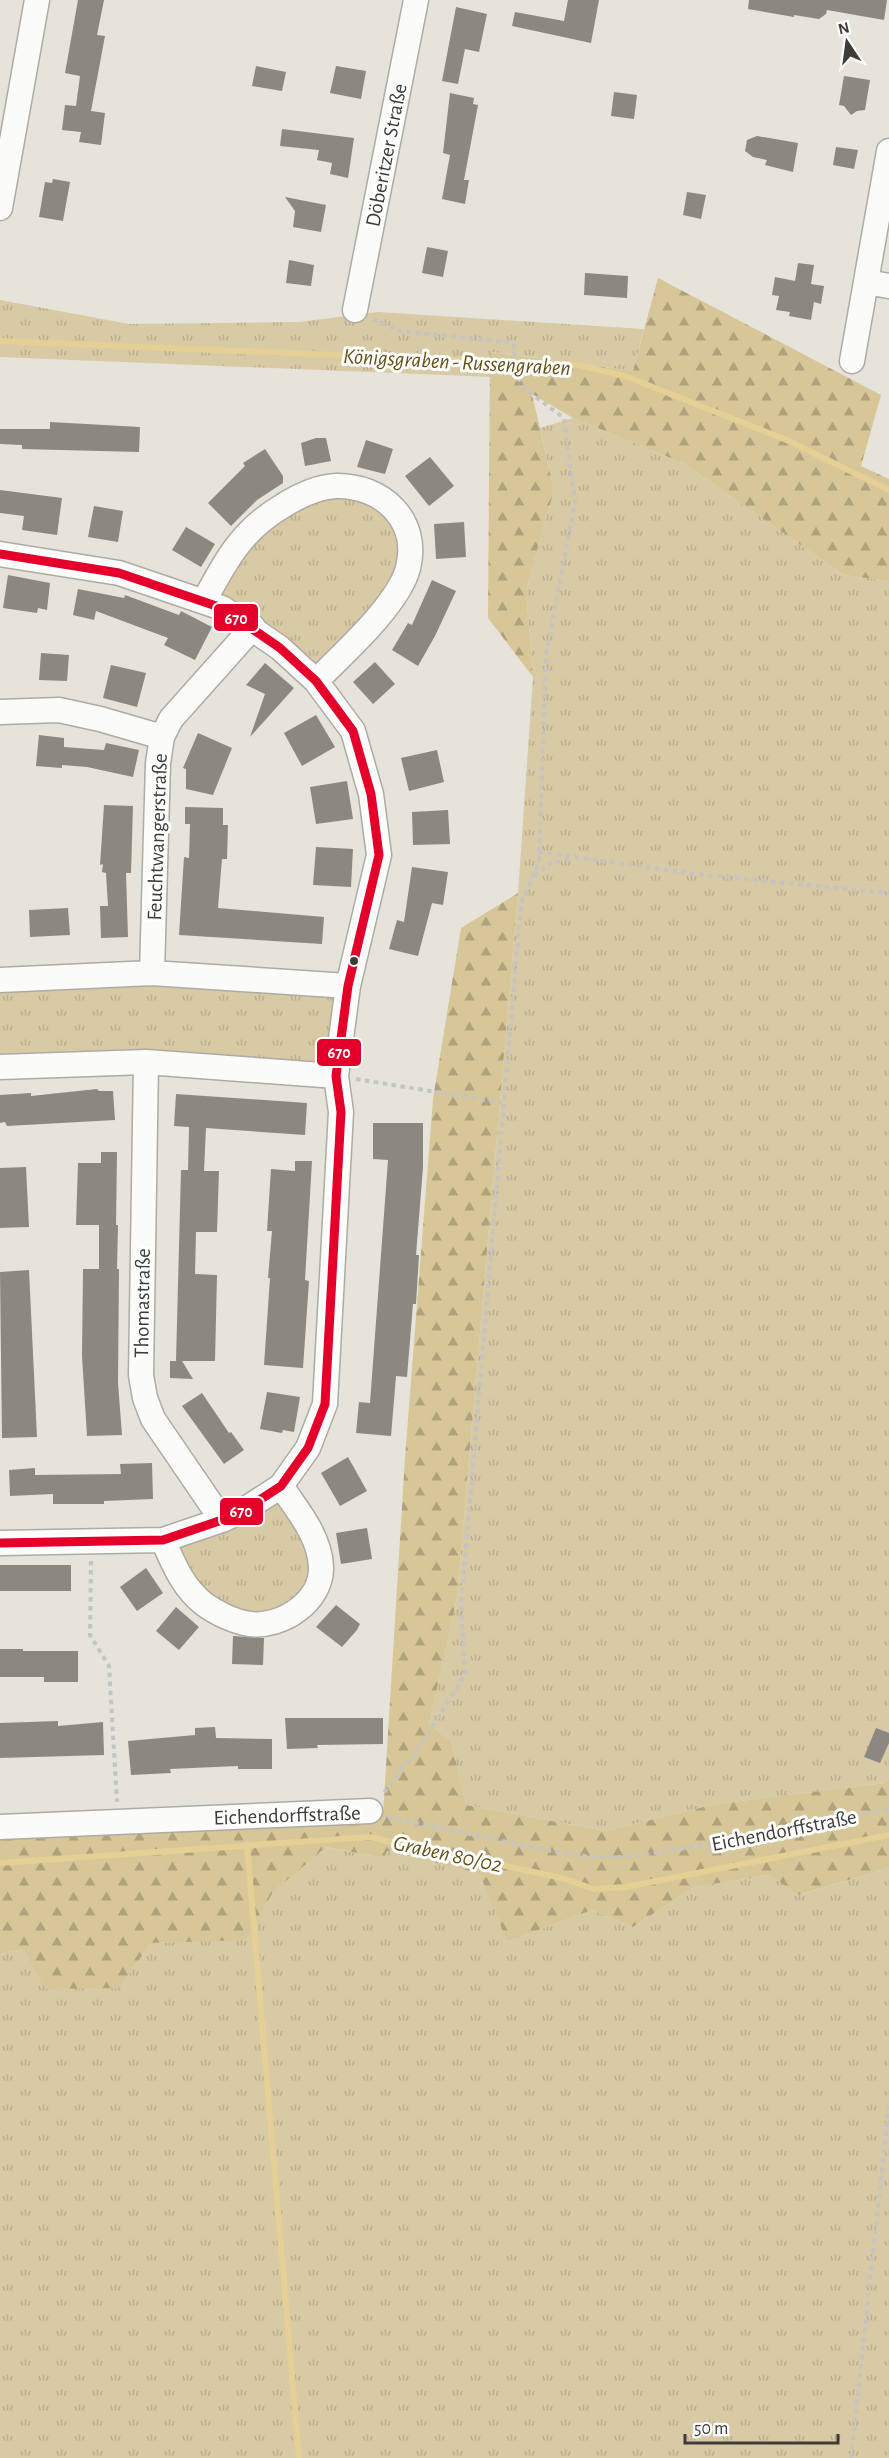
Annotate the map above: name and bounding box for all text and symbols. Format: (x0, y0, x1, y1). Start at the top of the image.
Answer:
north arrow (817, 12, 877, 72)
text: N (837, 19, 851, 37)
street label: Döberitzer Straße (362, 82, 411, 228)
water label: Königsgraben - Russengraben (343, 345, 571, 379)
line badge: 670 (213, 603, 259, 632)
text: 670 (225, 611, 247, 627)
street label: Feuchtwangerstraße (144, 753, 171, 921)
unlabelled marker (348, 955, 360, 967)
line badge: 670 (316, 1038, 362, 1067)
text: 670 (328, 1045, 350, 1061)
street label: Thomastraße (131, 1248, 154, 1358)
line badge: 670 (219, 1497, 264, 1526)
text: 670 (230, 1504, 252, 1520)
street label: Eichendorffstraße (213, 1802, 361, 1829)
street label: Eichendorffstraße (710, 1806, 858, 1855)
water label: Graben 80/02 (391, 1832, 504, 1876)
scale bar (685, 2407, 838, 2445)
text: 50 m (694, 2420, 728, 2438)

